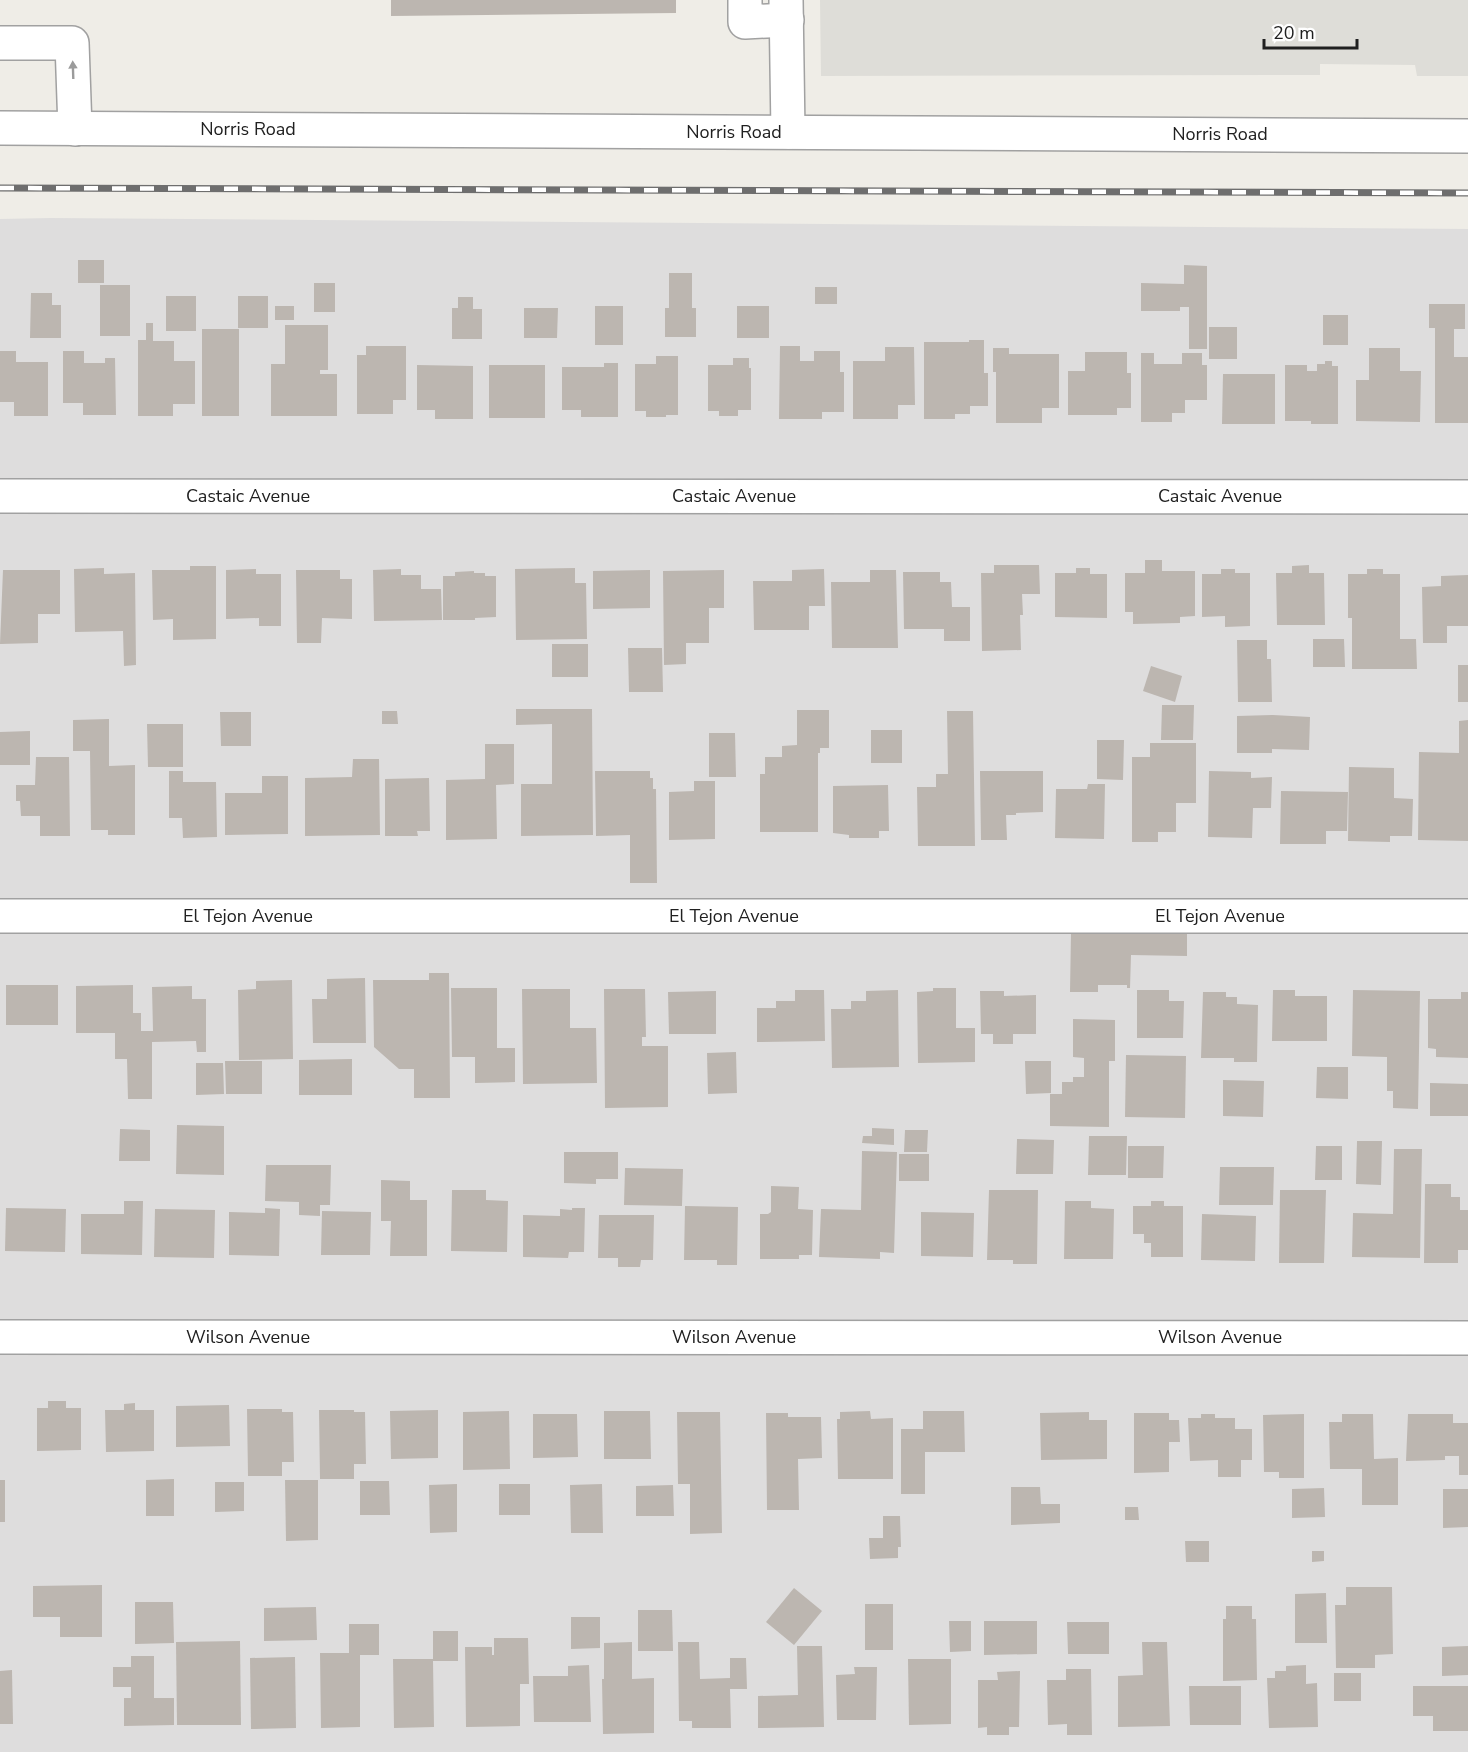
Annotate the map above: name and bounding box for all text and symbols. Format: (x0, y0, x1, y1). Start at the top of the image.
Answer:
scale bar (1264, 12, 1357, 50)
text: 20 m (1273, 21, 1315, 45)
one-way arrow (68, 61, 77, 80)
street label: Norris Road (200, 117, 296, 141)
street label: Norris Road (686, 120, 782, 144)
street label: Norris Road (1172, 122, 1268, 146)
street label: Castaic Avenue (186, 484, 310, 508)
street label: Castaic Avenue (672, 484, 796, 508)
street label: Castaic Avenue (1158, 484, 1282, 508)
street label: El Tejon Avenue (183, 904, 313, 928)
street label: El Tejon Avenue (669, 904, 799, 928)
street label: El Tejon Avenue (1155, 904, 1285, 928)
street label: Wilson Avenue (186, 1325, 310, 1349)
street label: Wilson Avenue (672, 1325, 796, 1349)
street label: Wilson Avenue (1158, 1325, 1282, 1349)

